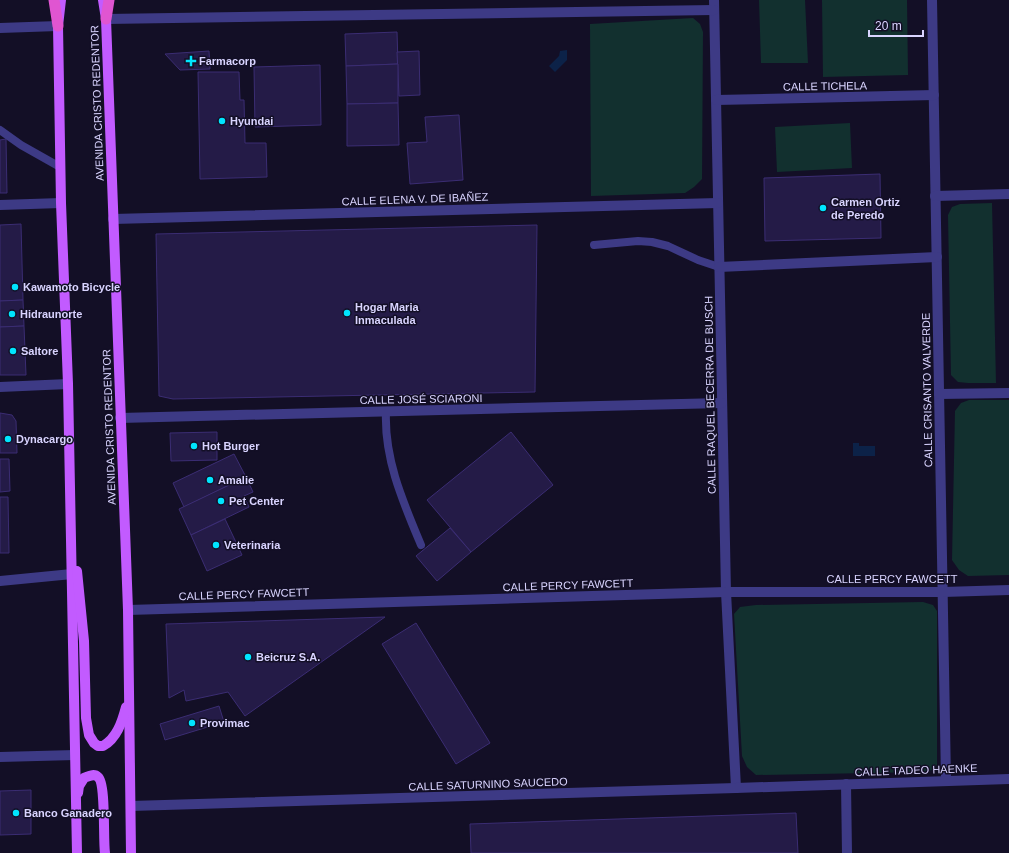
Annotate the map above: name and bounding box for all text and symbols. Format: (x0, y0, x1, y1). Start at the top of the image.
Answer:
scale bar (869, 12, 923, 38)
text: 20 m (875, 19, 902, 33)
street label: AVENIDA CRISTO REDENTOR (88, 25, 106, 181)
place label: Farmacorp (199, 55, 256, 67)
marker: Farmacorp (186, 56, 196, 66)
street label: CALLE TICHELA (783, 79, 868, 93)
place label: Hyundai (230, 115, 273, 127)
marker: Hyundai (217, 116, 227, 126)
street label: CALLE ELENA V. DE IBAÑEZ (341, 190, 489, 208)
place label: Carmen Ortiz de Peredo (831, 196, 901, 221)
marker: Carmen Ortiz de Peredo (818, 203, 828, 213)
place label: Kawamoto Bicycle (23, 281, 120, 293)
marker: Kawamoto Bicycle (10, 282, 20, 292)
street label: CALLE RAQUEL BECERRA DE BUSCH (702, 296, 718, 494)
place label: Hogar Maria Inmaculada (355, 301, 419, 326)
place label: Hidraunorte (20, 308, 82, 320)
marker: Hogar Maria Inmaculada (342, 308, 352, 318)
marker: Hidraunorte (7, 309, 17, 319)
street label: CALLE CRISANTO VALVERDE (920, 313, 934, 467)
place label: Saltore (21, 345, 58, 357)
marker: Saltore (8, 346, 18, 356)
street label: AVENIDA CRISTO REDENTOR (100, 349, 118, 505)
street label: CALLE JOSÉ SCIARONI (359, 392, 483, 406)
place label: Dynacargo (16, 433, 73, 445)
marker: Dynacargo (3, 434, 13, 444)
place label: Hot Burger (202, 440, 260, 452)
marker: Hot Burger (189, 441, 199, 451)
place label: Amalie (218, 474, 254, 486)
marker: Amalie (205, 475, 215, 485)
place label: Pet Center (229, 495, 285, 507)
marker: Pet Center (216, 496, 226, 506)
place label: Veterinaria (224, 539, 281, 551)
marker: Veterinaria (211, 540, 221, 550)
street label: CALLE PERCY FAWCETT (827, 573, 958, 585)
street label: CALLE PERCY FAWCETT (502, 577, 634, 593)
street label: CALLE PERCY FAWCETT (178, 586, 310, 602)
place label: Beicruz S.A. (256, 651, 320, 663)
marker: Beicruz S.A. (243, 652, 253, 662)
place label: Provimac (200, 717, 250, 729)
marker: Provimac (187, 718, 197, 728)
street label: CALLE TADEO HAENKE (854, 762, 978, 778)
street label: CALLE SATURNINO SAUCEDO (408, 775, 568, 793)
place label: Banco Ganadero (24, 807, 112, 819)
marker: Banco Ganadero (11, 808, 21, 818)

